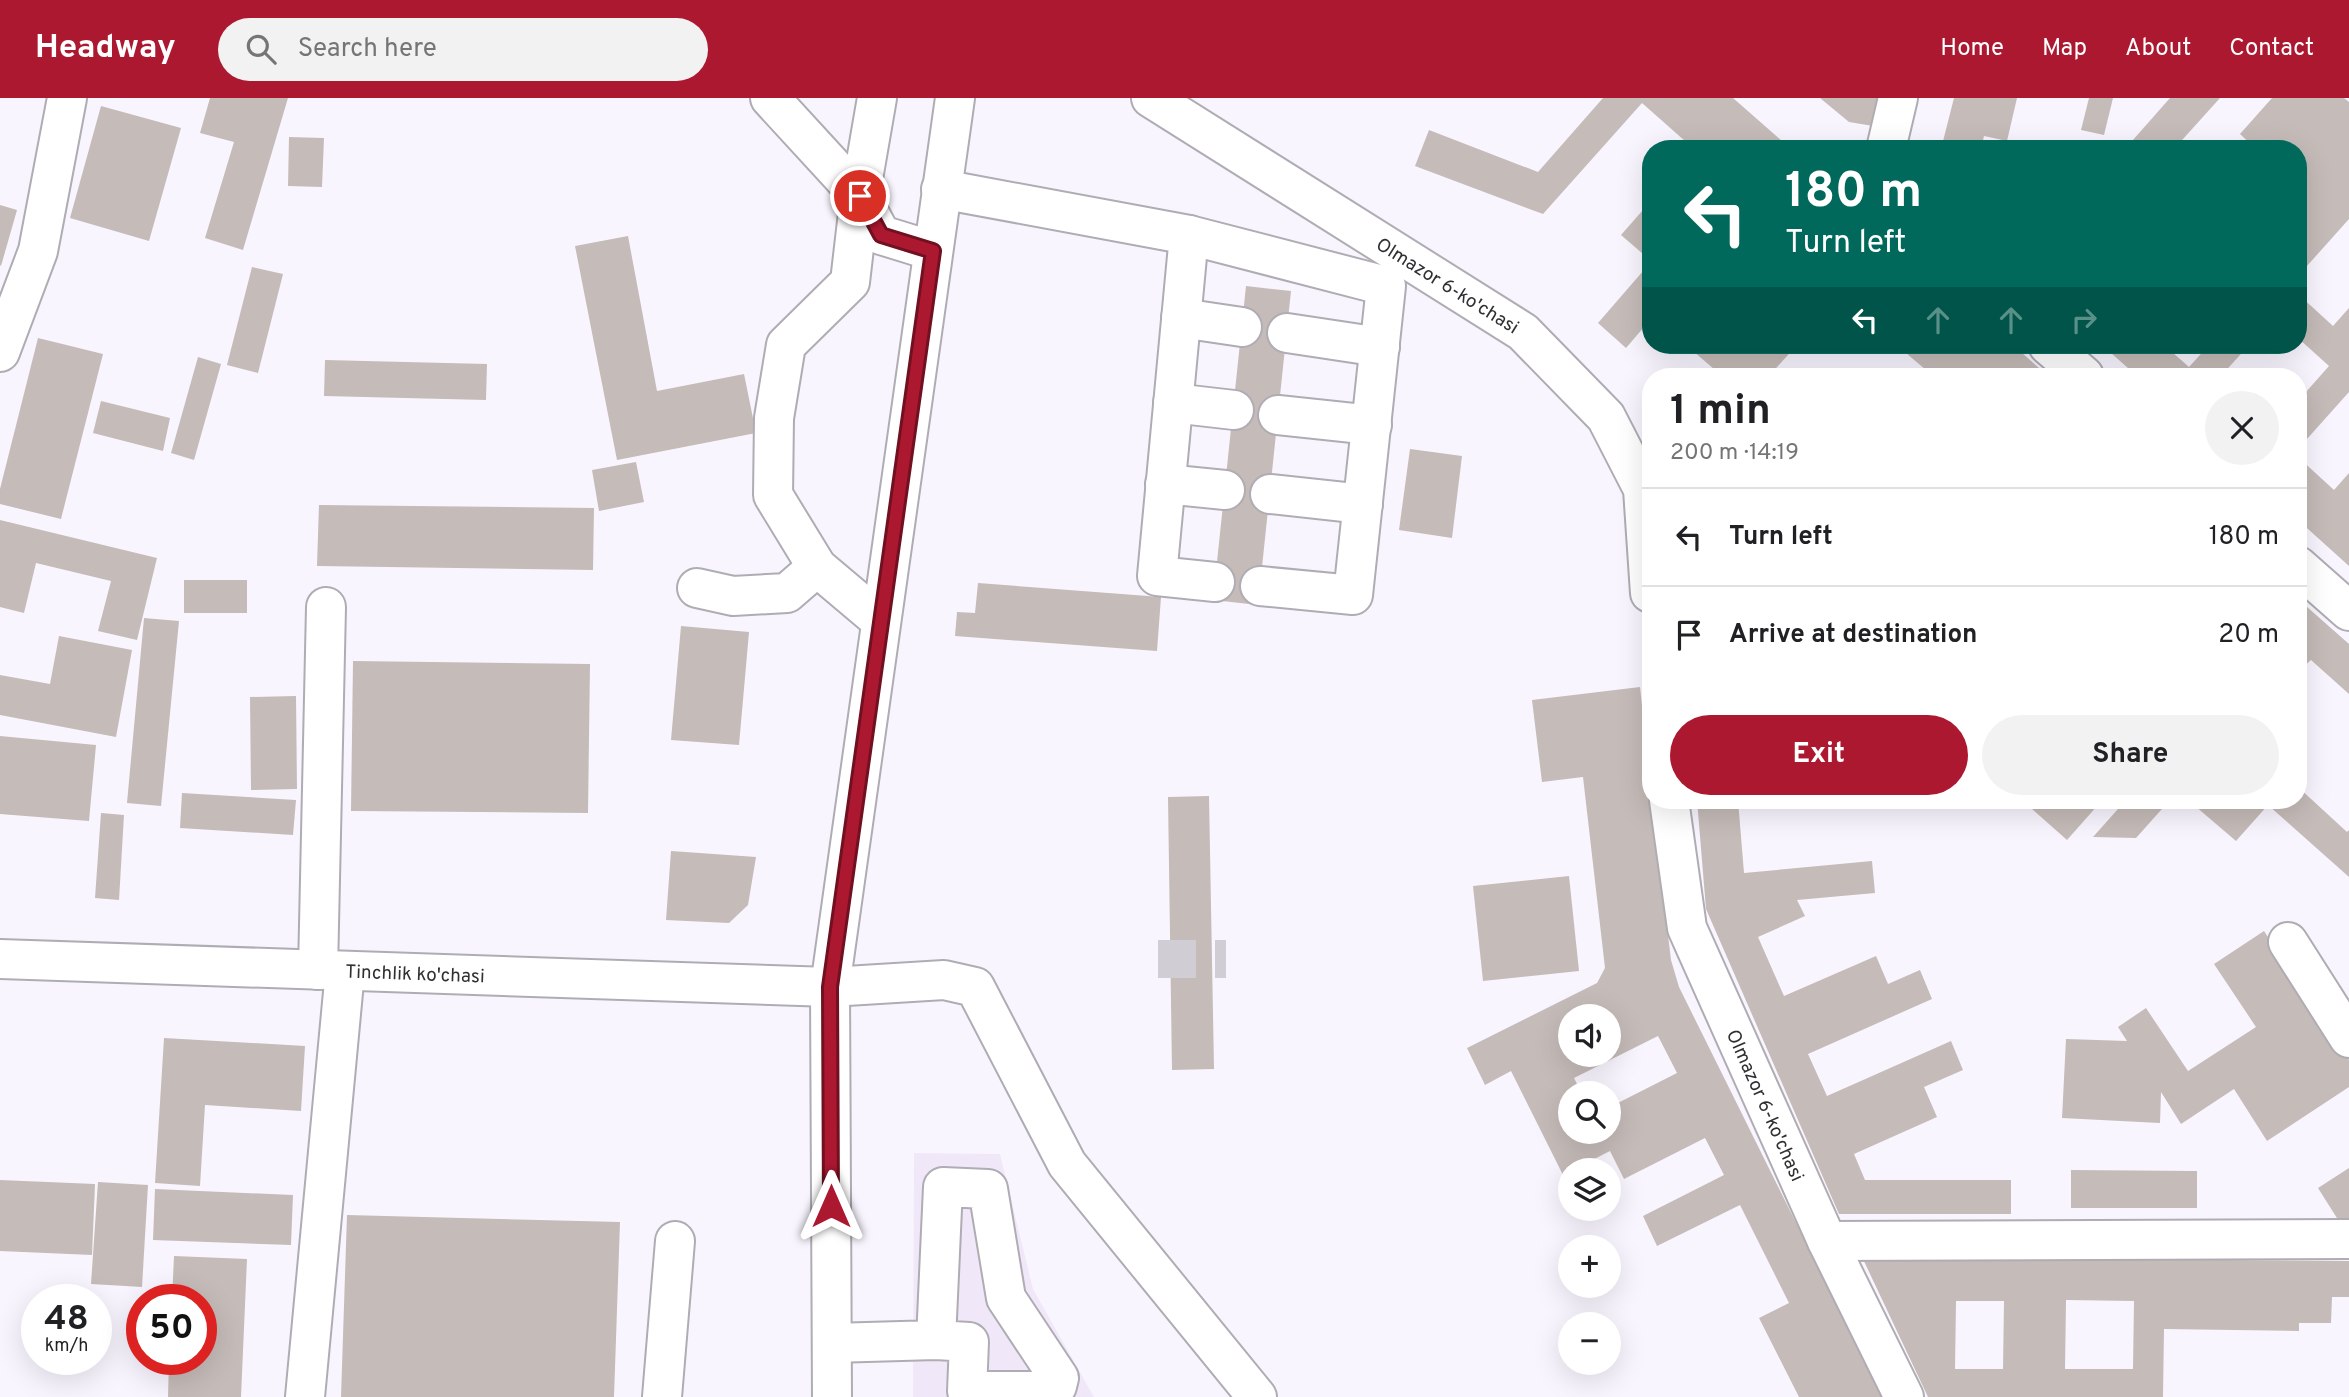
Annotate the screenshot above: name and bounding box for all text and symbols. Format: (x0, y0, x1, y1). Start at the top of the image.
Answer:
search box (218, 18, 708, 81)
text: Headway (35, 28, 176, 70)
icon: search (242, 30, 280, 68)
text: Search here (298, 33, 437, 66)
text: Home (1940, 34, 2004, 64)
text: Map (2042, 34, 2087, 64)
text: About (2125, 34, 2191, 64)
text: Contact (2229, 34, 2314, 64)
text: 180 m (1785, 163, 1922, 225)
pin (830, 166, 890, 226)
icon: left (1670, 168, 1761, 259)
icon: arrive (841, 177, 879, 215)
text: Turn left (1785, 224, 1906, 264)
street label: Olmazor 6-ko'chasi (1371, 233, 1523, 340)
icon: left (1846, 301, 1884, 339)
icon: ahead (1919, 301, 1957, 339)
icon: ahead (1992, 301, 2030, 339)
icon: right (2065, 301, 2103, 339)
text: 1 min (1670, 386, 1771, 439)
button: close (2205, 391, 2279, 465)
text: 200 m · 14:19 (1670, 439, 1799, 468)
icon: left (1670, 518, 1708, 556)
text: Turn left (1729, 521, 1833, 554)
text: 180 m (2209, 521, 2279, 554)
icon: arrive (1670, 616, 1708, 654)
text: Arrive at destination (1729, 619, 1977, 652)
text: 20 m (2218, 619, 2279, 652)
button: Exit (1670, 715, 1968, 795)
button: Share (1982, 715, 2279, 795)
street label: Tinchlik ko'chasi (345, 961, 485, 989)
map controls (1558, 1004, 1621, 1375)
button: sound (1558, 1004, 1621, 1067)
street label: Olmazor 6-ko'chasi (1720, 1026, 1808, 1186)
button: search (1558, 1081, 1621, 1144)
button: layers (1558, 1158, 1621, 1221)
position arrow (794, 1169, 868, 1243)
button: + (1558, 1235, 1621, 1298)
speed limit sign: 50 (126, 1284, 217, 1375)
text: 48 (44, 1298, 89, 1342)
button: − (1558, 1312, 1621, 1375)
text: km/h (45, 1335, 88, 1358)

